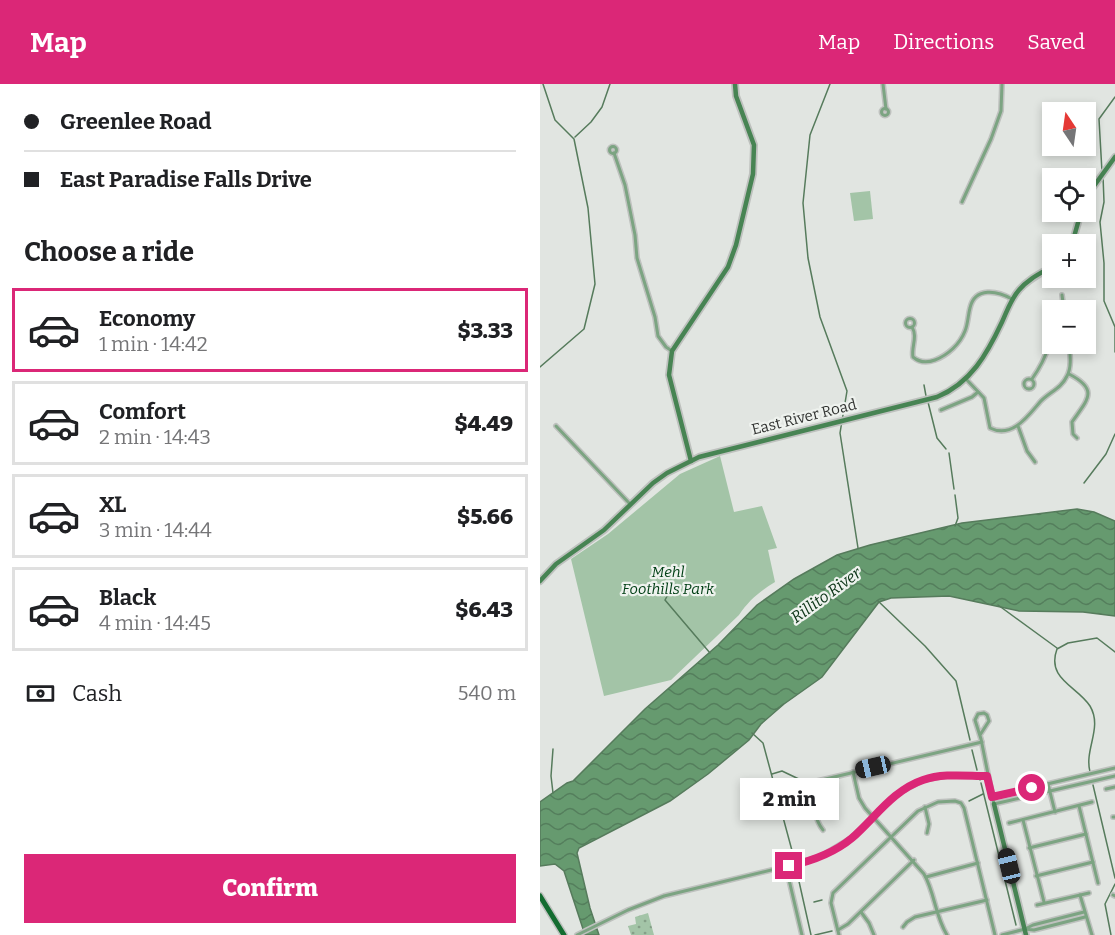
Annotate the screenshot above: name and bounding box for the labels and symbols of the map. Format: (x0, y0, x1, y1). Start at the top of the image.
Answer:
north arrow (1042, 102, 1096, 156)
street label: East River Road (750, 395, 858, 439)
water label: Rillito River (787, 562, 866, 627)
park label: Mehl Foothills Park (622, 563, 715, 598)
car (853, 754, 893, 780)
route start (1018, 774, 1045, 801)
callout: 2 min (740, 779, 838, 821)
car (996, 846, 1022, 886)
route end (775, 852, 802, 879)

